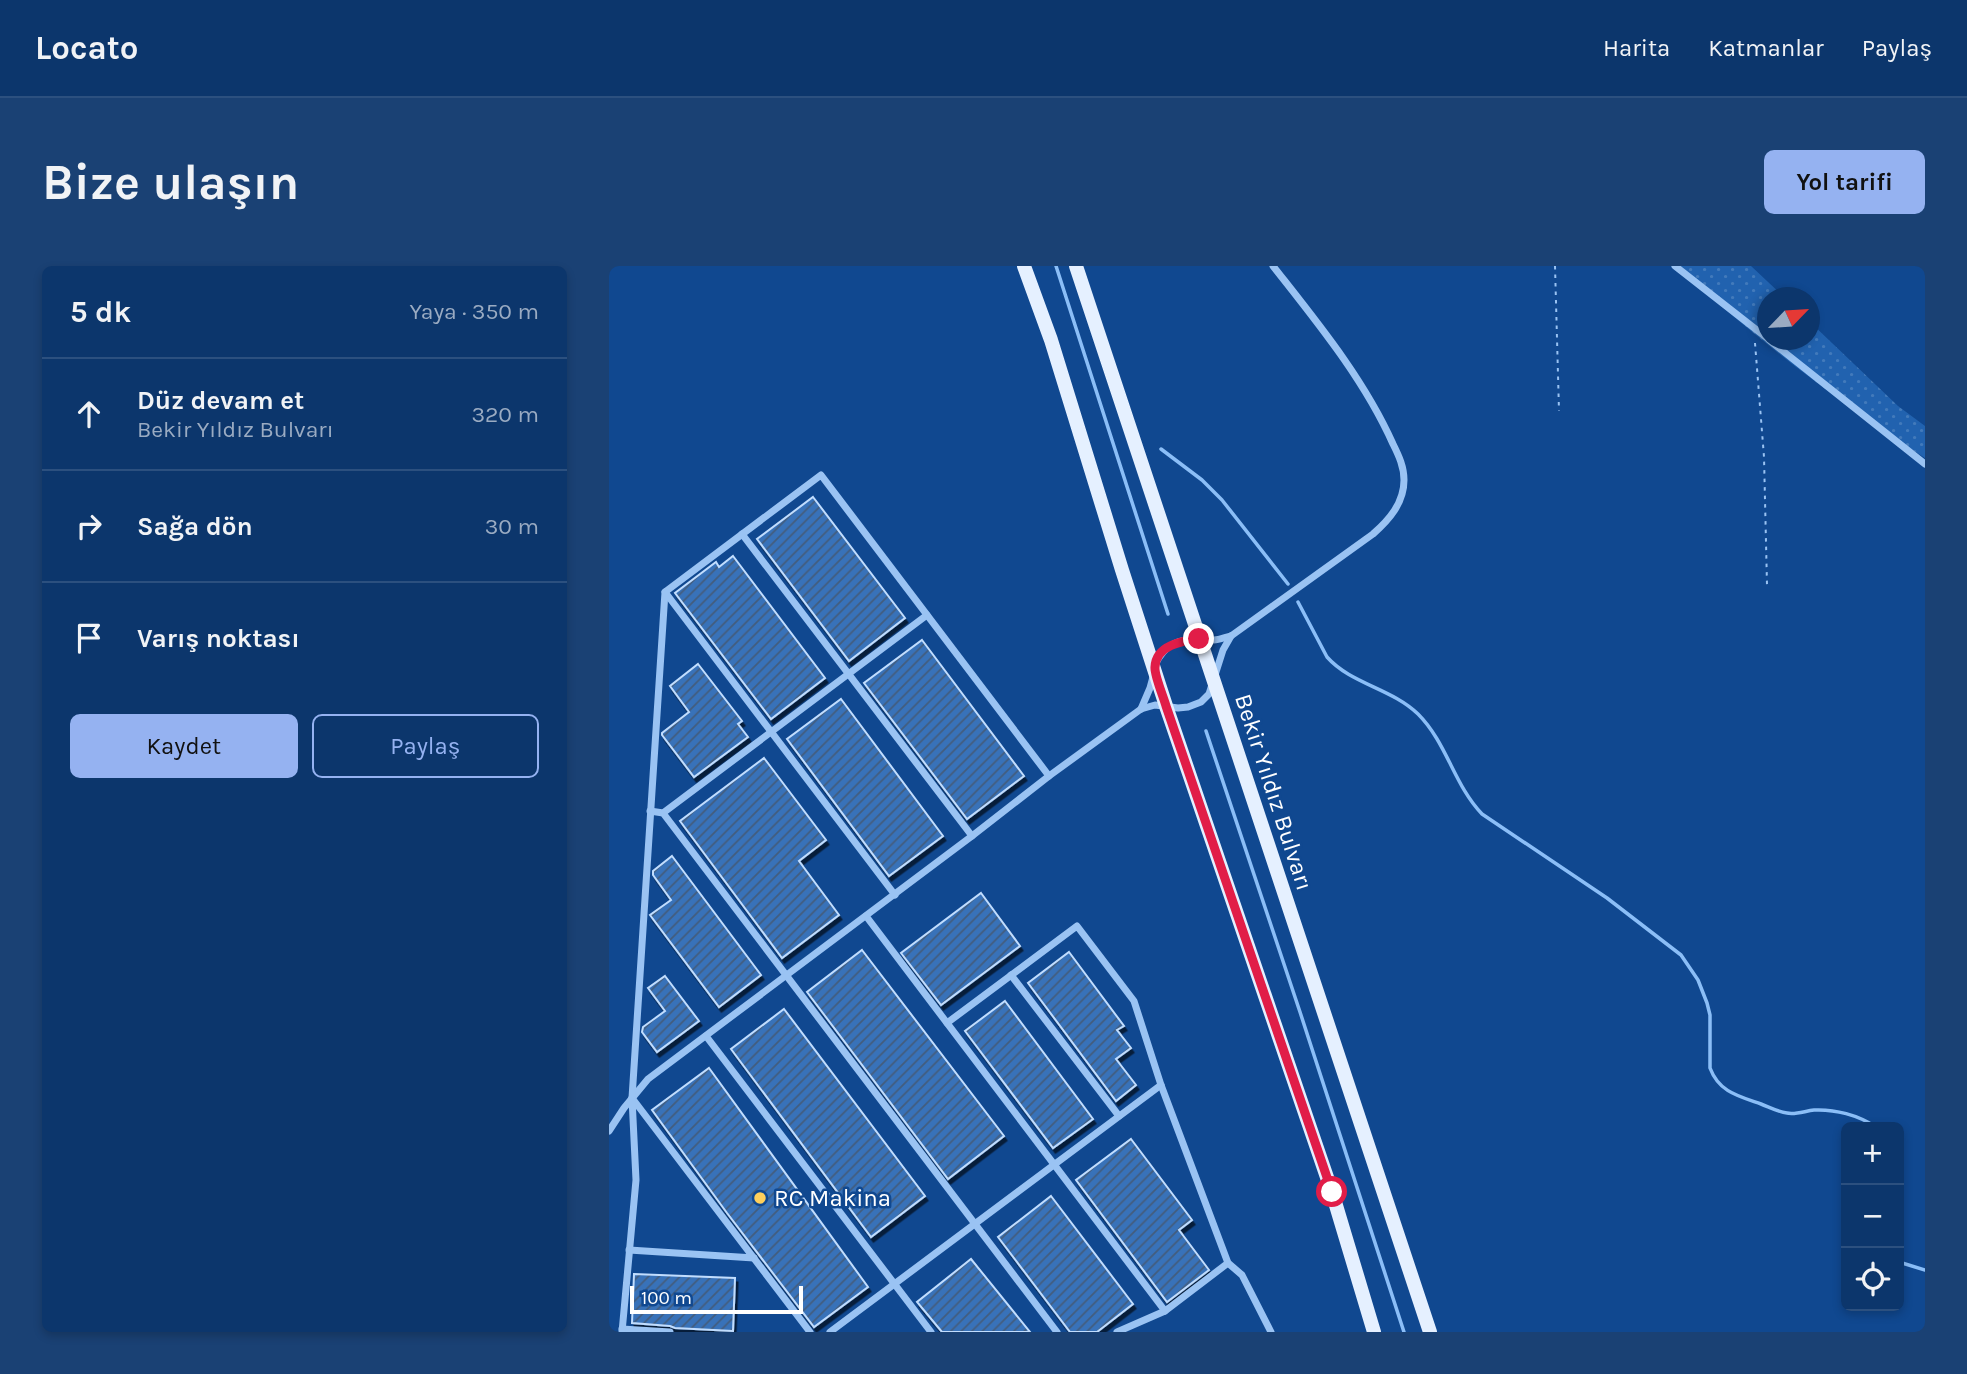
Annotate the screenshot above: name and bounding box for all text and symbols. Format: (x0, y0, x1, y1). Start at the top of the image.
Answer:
text: Locato (35, 29, 138, 67)
text: Harita (1603, 34, 1670, 62)
text: Katmanlar (1708, 34, 1824, 62)
text: Paylaş (1862, 34, 1932, 62)
button: Yol tarifi (1764, 150, 1925, 214)
text: Bize ulaşın (42, 154, 299, 211)
north arrow (1757, 287, 1820, 350)
text: 5 dk (70, 294, 131, 330)
text: Yaya · 350 m (410, 298, 539, 325)
text: Düz devam et (137, 385, 304, 416)
icon: ahead (70, 395, 108, 433)
text: 320 m (471, 401, 539, 428)
text: Bekir Yıldız Bulvarı (137, 416, 334, 443)
icon: right (70, 507, 108, 545)
text: Sağa dön (137, 511, 253, 542)
text: 30 m (485, 513, 539, 540)
icon: arrive (70, 619, 108, 657)
text: Varış noktası (137, 623, 300, 654)
route end (1183, 623, 1214, 654)
street label: Bekir Yıldız Bulvarı (1229, 690, 1319, 894)
button: Kaydet (70, 714, 298, 778)
button: Paylaş (312, 714, 539, 778)
map controls (1841, 1122, 1904, 1311)
button: + (1841, 1122, 1904, 1185)
route start (1316, 1176, 1347, 1207)
place label: RC Makina (774, 1184, 891, 1212)
button: − (1841, 1185, 1904, 1248)
marker: RC Makina (752, 1190, 768, 1206)
button: locate (1841, 1248, 1904, 1311)
scale bar (630, 1283, 803, 1315)
text: 100 m (641, 1287, 692, 1309)

